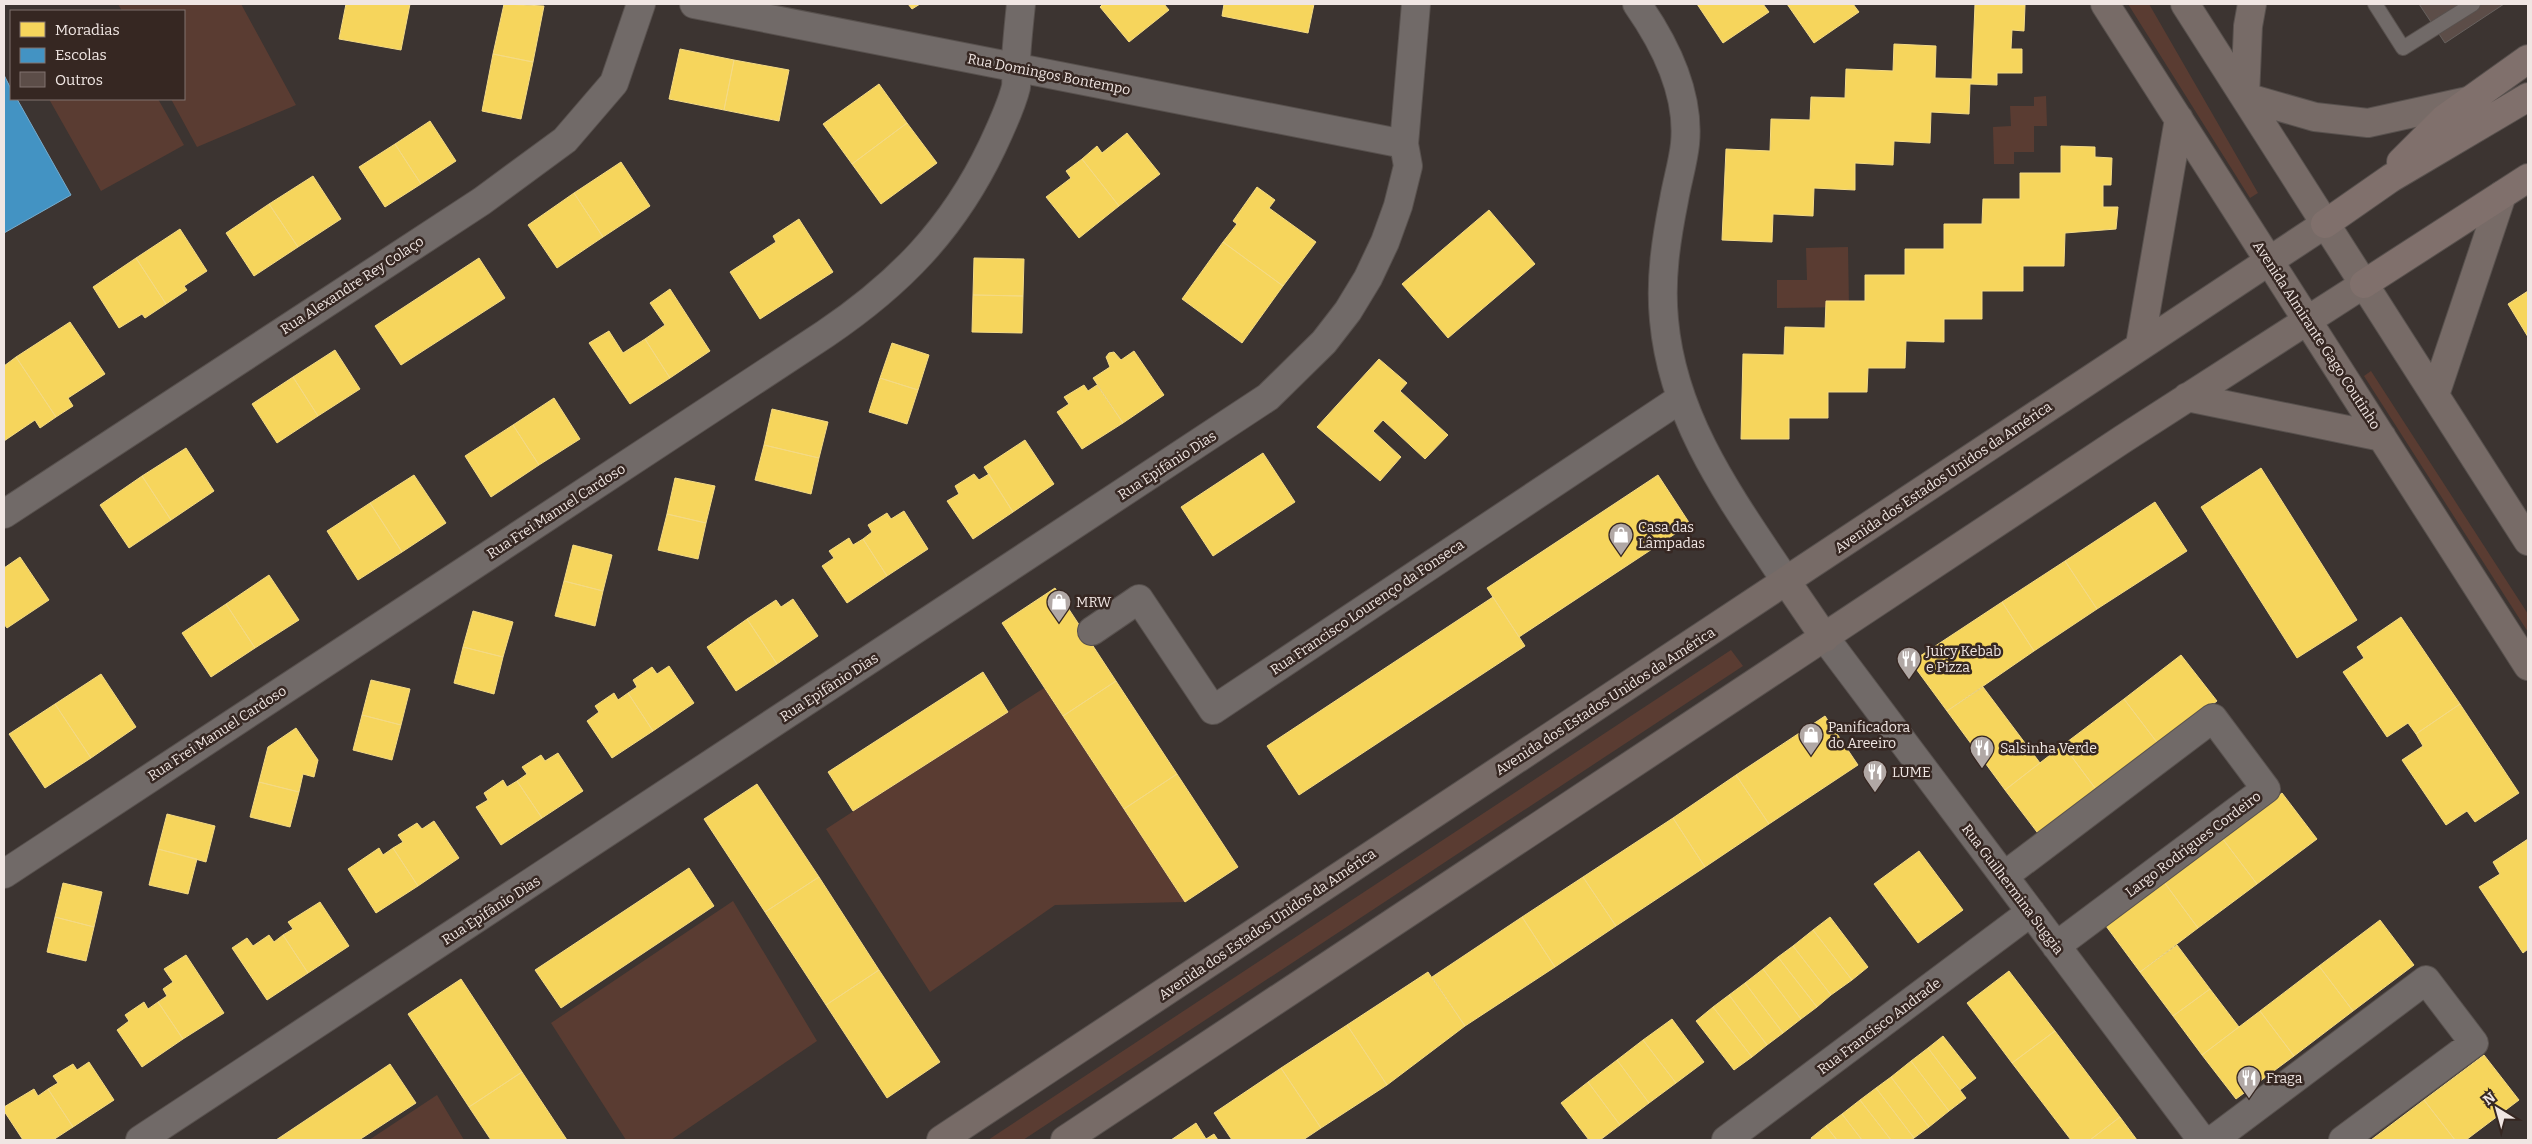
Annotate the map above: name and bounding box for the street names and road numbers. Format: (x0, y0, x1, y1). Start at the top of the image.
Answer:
street label: Rua Domingos Bontempo (966, 50, 1132, 99)
street label: Rua Alexandre Rey Colaço (278, 233, 427, 338)
street label: Avenida Almirante Gago Coutinho (2249, 238, 2384, 433)
street label: Avenida dos Estados Unidos da América (1831, 398, 2055, 557)
street label: Rua Epifânio Dias (1115, 427, 1220, 504)
street label: Rua Frei Manuel Cardoso (484, 460, 629, 563)
street label: Rua Francisco Lourenço da Fonseca (1267, 536, 1468, 679)
street label: Avenida dos Estados Unidos da América (1492, 624, 1719, 779)
street label: Rua Epifânio Dias (777, 649, 882, 726)
street label: Rua Frei Manuel Cardoso (145, 682, 290, 785)
street label: Largo Rodrigues Cordeiro (2122, 788, 2264, 901)
street label: Rua Guilhermina Suggia (1958, 821, 2067, 958)
street label: Avenida dos Estados Unidos da América (1155, 845, 1379, 1004)
street label: Rua Epifânio Dias (439, 872, 544, 949)
street label: Rua Francisco Andrade (1814, 975, 1944, 1078)

